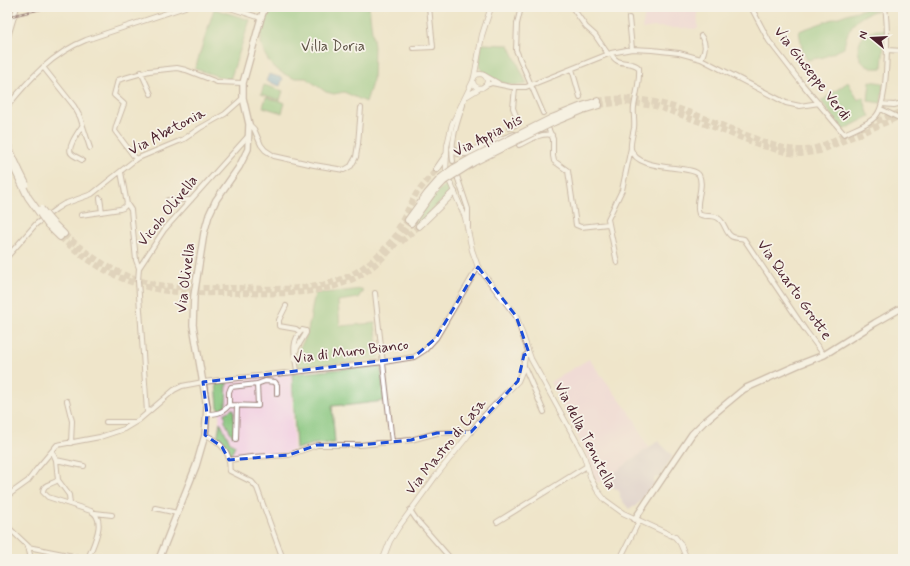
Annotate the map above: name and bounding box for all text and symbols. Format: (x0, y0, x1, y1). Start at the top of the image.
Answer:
north arrow (852, 18, 892, 58)
street label: Via Giuseppe Verdi (769, 23, 855, 125)
text: N (856, 30, 871, 41)
park label: Villa Doria (301, 37, 365, 57)
street label: Via Abetonia (125, 103, 210, 161)
street label: Via Appia bis (450, 110, 527, 163)
street label: Vicolo Olivella (133, 171, 203, 251)
street label: Via Quarto Grotte (752, 236, 836, 344)
street label: Via Olivella (172, 242, 200, 314)
street label: Via di Muro Bianco (292, 335, 410, 369)
street label: Via della Tenutella (549, 379, 621, 493)
street label: Via Mastro di Casa (401, 394, 492, 499)

